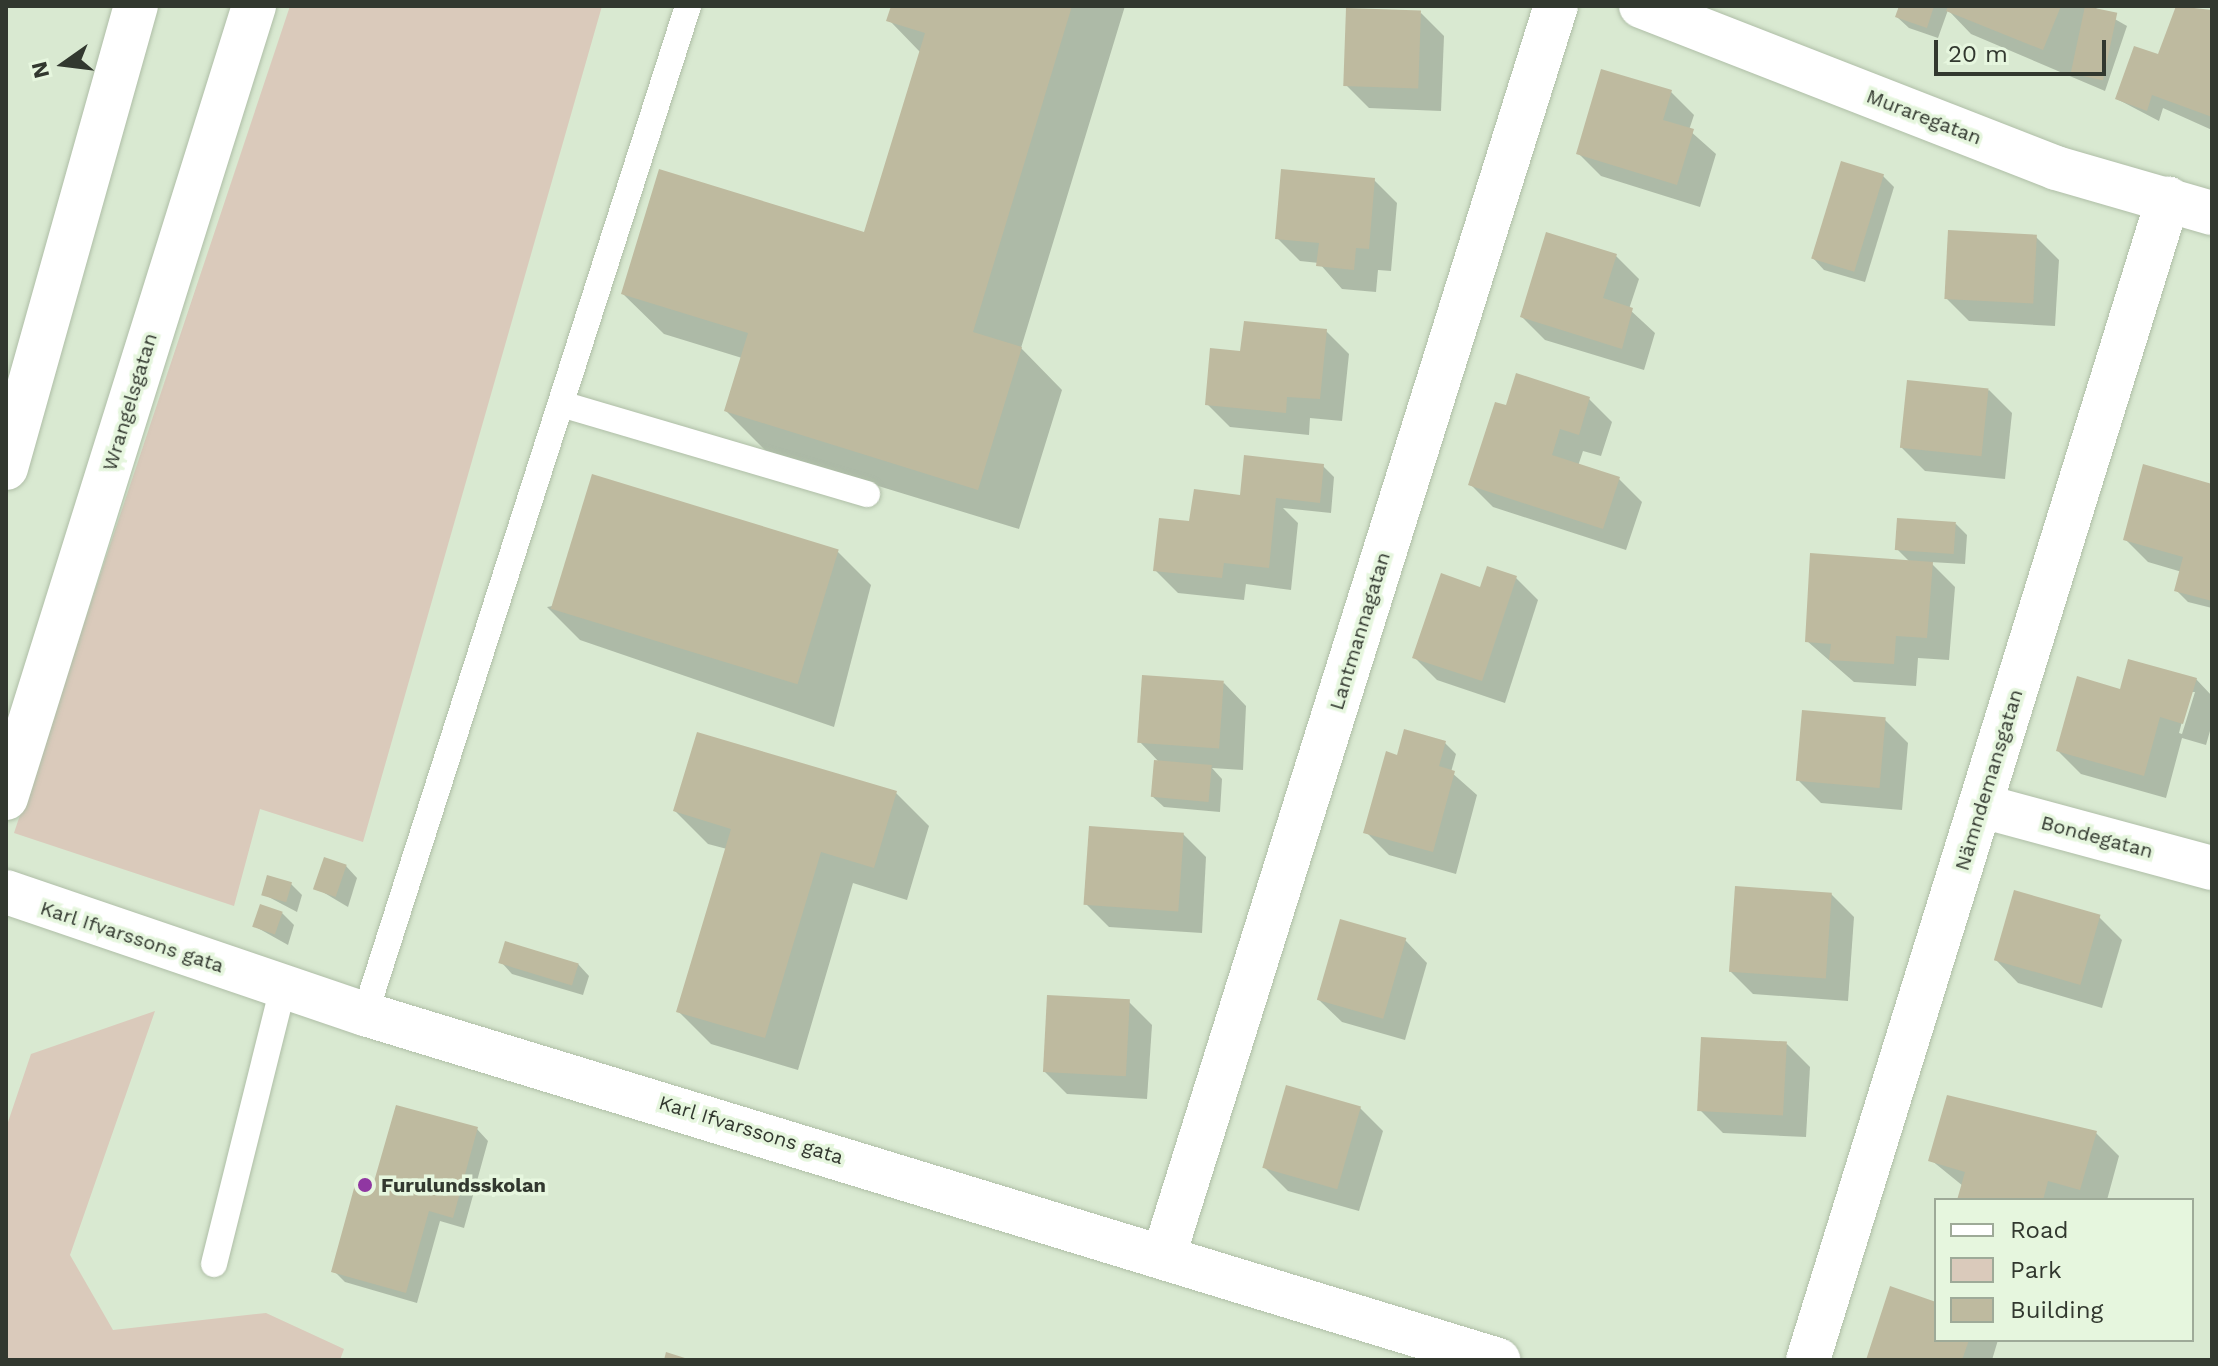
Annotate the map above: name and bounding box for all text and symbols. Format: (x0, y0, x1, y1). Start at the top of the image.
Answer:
north arrow (24, 24, 104, 104)
scale bar (1938, 24, 2110, 74)
text: 20 m (1948, 40, 2008, 68)
text: N (26, 59, 54, 81)
street label: Muraregatan (1863, 84, 1985, 150)
street label: Wrangelsgatan (98, 330, 162, 474)
street label: Lantmannagatan (1325, 549, 1395, 713)
street label: Nämndemansgatan (1950, 686, 2028, 874)
street label: Bondegatan (2038, 811, 2156, 863)
street label: Karl Ifvarssons gata (37, 896, 227, 978)
street label: Karl Ifvarssons gata (656, 1090, 846, 1170)
place label: Furulundsskolan (381, 1173, 546, 1197)
marker: Furulundsskolan (356, 1176, 374, 1194)
legend (1934, 1198, 2194, 1342)
text: Road (2010, 1216, 2069, 1244)
text: Park (2010, 1256, 2062, 1284)
text: Building (2010, 1296, 2103, 1324)

